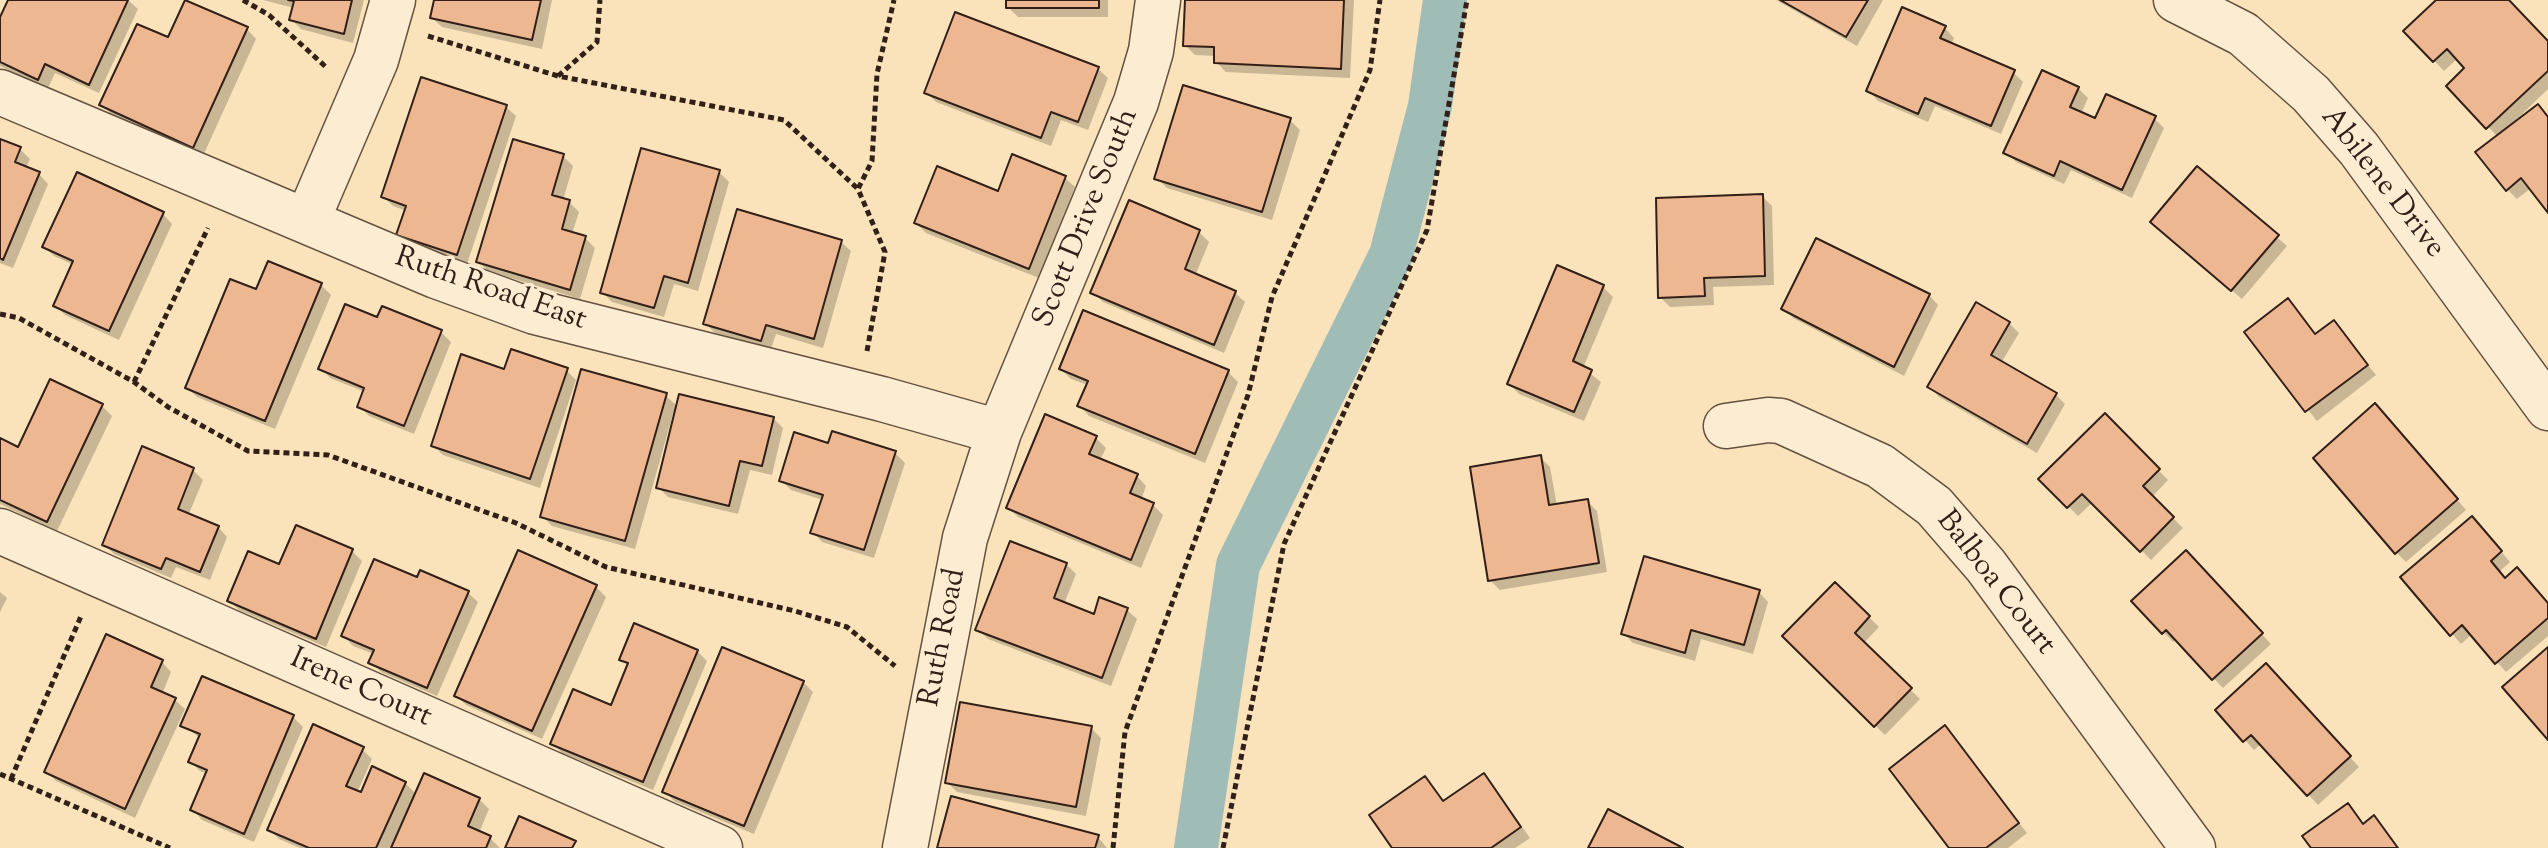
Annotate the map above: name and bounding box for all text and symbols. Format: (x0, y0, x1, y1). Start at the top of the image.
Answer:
street label: Abilene Drive (2311, 102, 2451, 266)
street label: Scott Drive South (1028, 104, 1148, 334)
street label: Ruth Road East (390, 241, 590, 341)
street label: Balboa Court (1927, 505, 2061, 663)
street label: Ruth Road (914, 566, 976, 710)
street label: Irene Court (284, 643, 436, 737)

